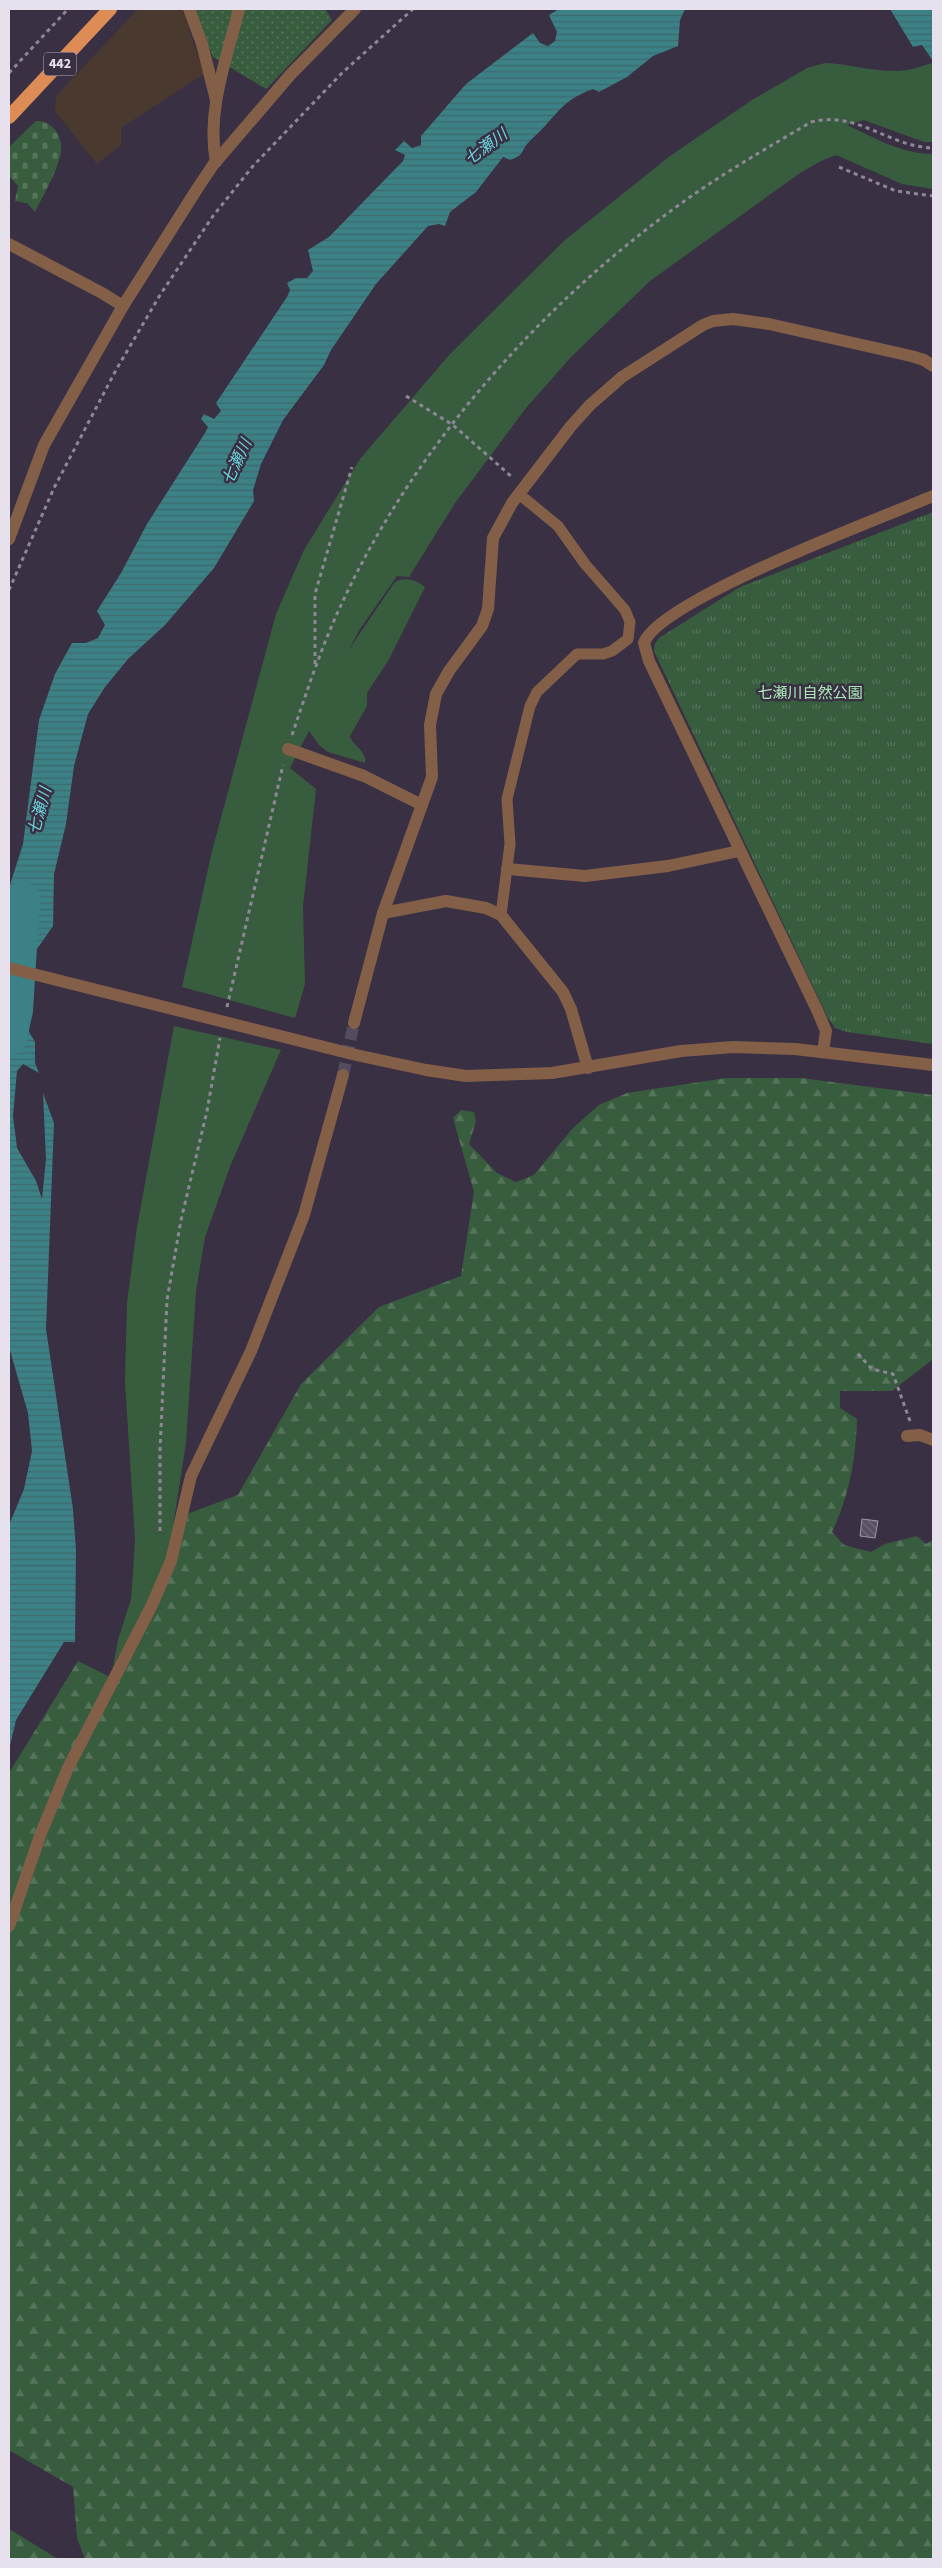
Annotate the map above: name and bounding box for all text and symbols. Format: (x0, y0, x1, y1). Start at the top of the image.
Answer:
road number: 442 (44, 52, 76, 76)
water label: 七瀬川 (460, 123, 513, 170)
water label: 七瀬川 (217, 434, 258, 488)
park label: 七瀬川自然公園 (757, 683, 863, 704)
water label: 七瀬川 (23, 783, 57, 837)

